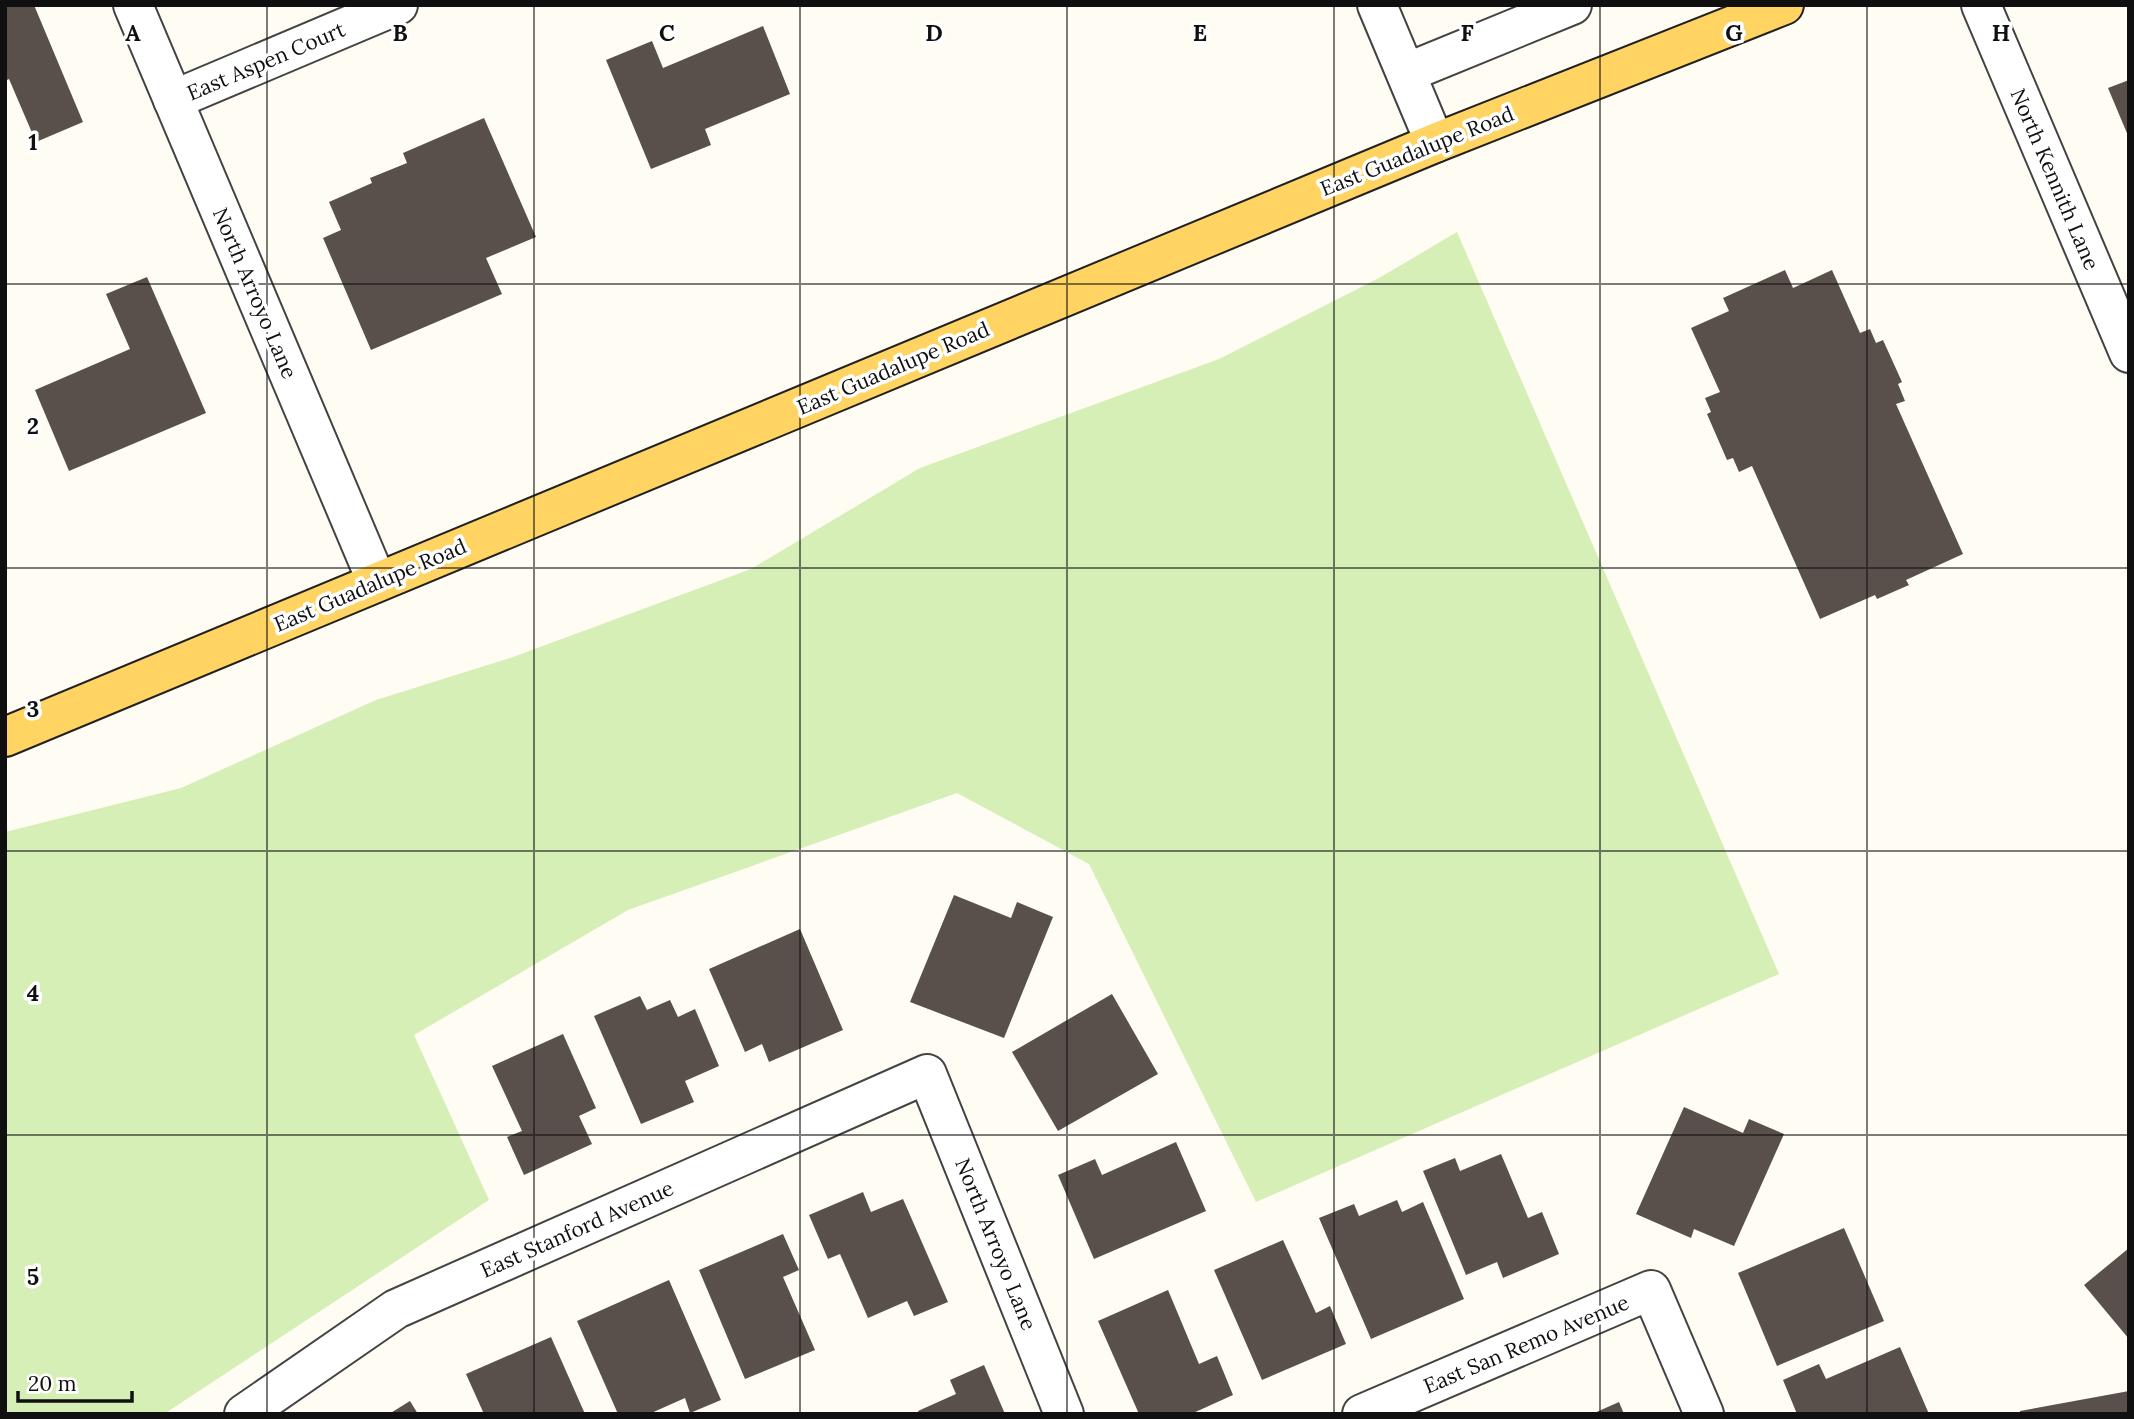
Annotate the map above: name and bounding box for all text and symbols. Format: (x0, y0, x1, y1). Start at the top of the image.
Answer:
street label: East Aspen Court (183, 15, 350, 106)
text: A (125, 18, 141, 47)
text: B (392, 18, 408, 47)
text: C (659, 18, 675, 47)
text: D (925, 18, 943, 47)
text: E (1193, 18, 1207, 47)
text: F (1460, 18, 1474, 47)
text: G (1725, 18, 1743, 47)
text: H (1992, 18, 2010, 47)
street label: North Kennith Lane (2005, 84, 2105, 274)
street label: East Guadalupe Road (1316, 100, 1518, 202)
text: 1 (28, 127, 38, 156)
street label: North Arroyo Lane (207, 203, 303, 383)
street label: East Guadalupe Road (793, 315, 993, 421)
text: 2 (27, 411, 39, 440)
street label: East Guadalupe Road (270, 532, 470, 638)
text: 3 (27, 694, 39, 723)
text: 4 (27, 978, 39, 1007)
street label: North Arroyo Lane (949, 1154, 1043, 1334)
street label: East Stanford Avenue (476, 1174, 678, 1284)
text: 5 (27, 1262, 39, 1291)
street label: East San Remo Avenue (1419, 1288, 1633, 1400)
scale bar (18, 1360, 131, 1404)
text: 20 m (28, 1370, 77, 1397)

